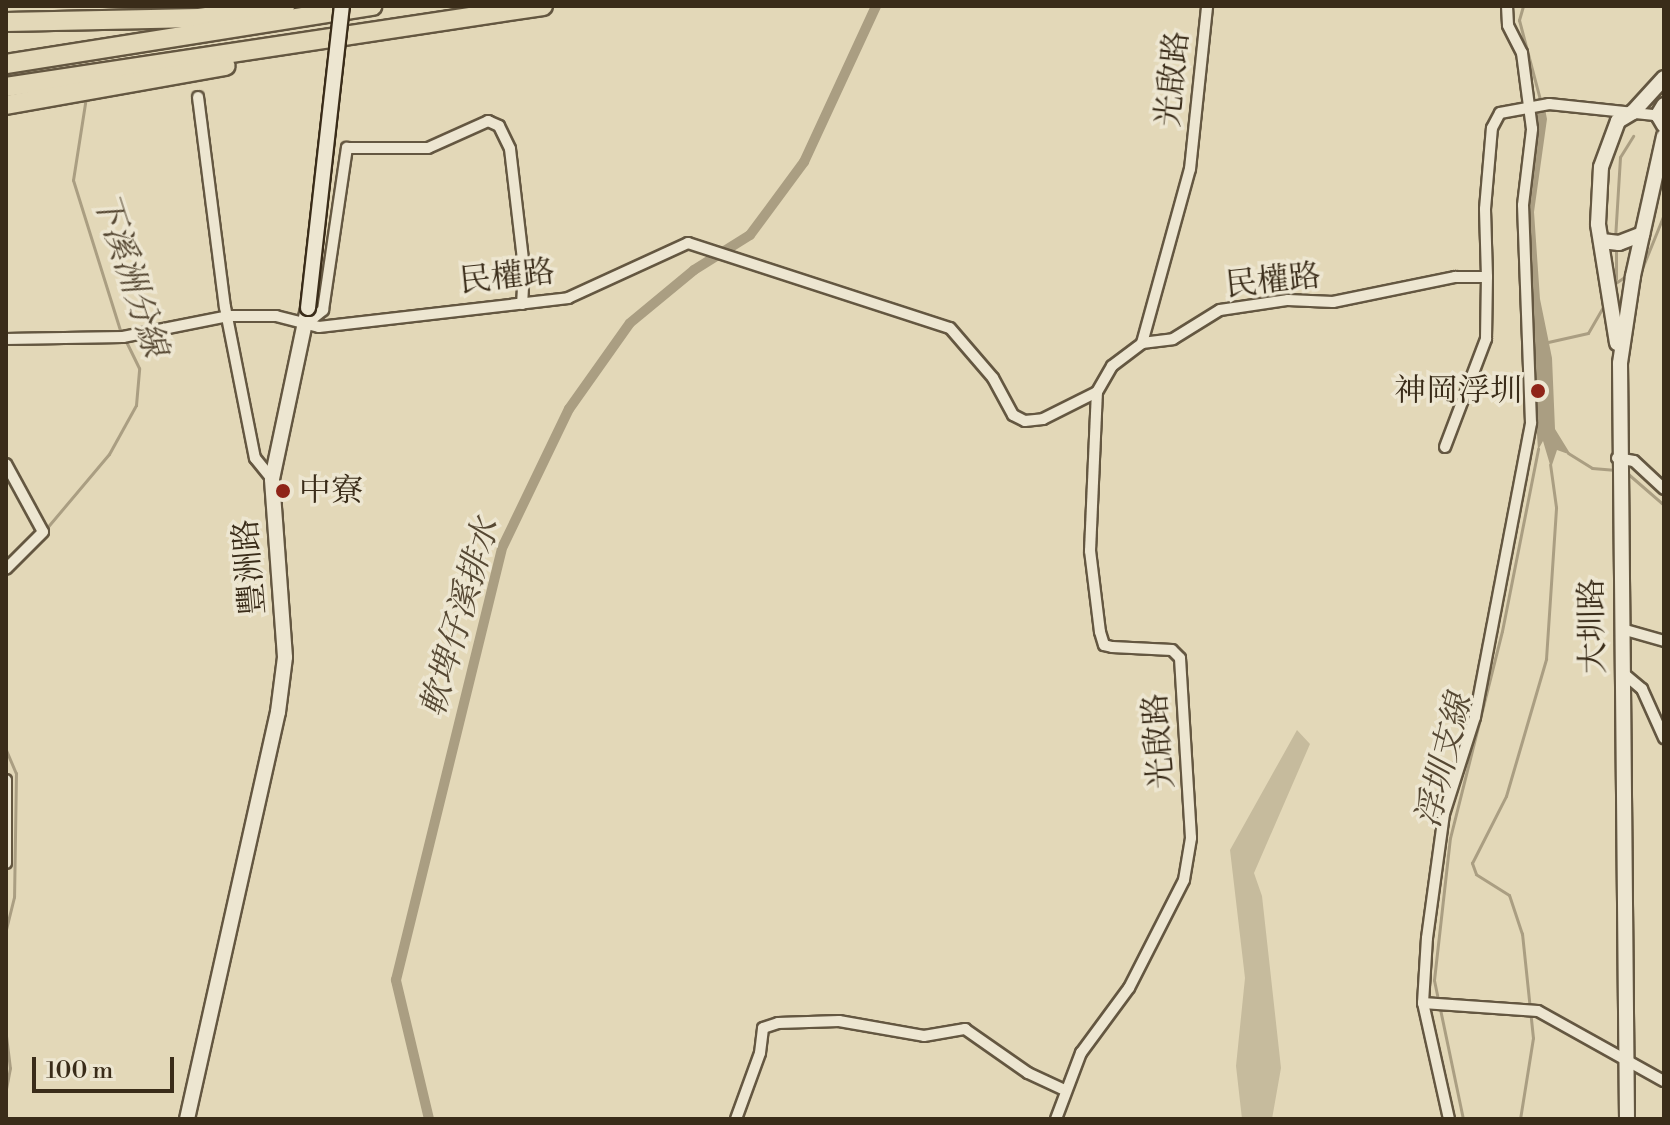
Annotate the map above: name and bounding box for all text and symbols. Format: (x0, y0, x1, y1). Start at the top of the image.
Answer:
street label: 光啟路 (1149, 29, 1197, 129)
water label: 下溪洲分線 (83, 188, 175, 362)
street label: 民權路 (457, 253, 557, 301)
street label: 民權路 (1223, 257, 1323, 305)
place label: 神岡浮圳 (1394, 372, 1522, 410)
marker: 神岡浮圳 (1529, 382, 1547, 400)
place label: 中寮 (299, 472, 363, 510)
marker: 中寮 (274, 482, 292, 500)
water label: 軟埤仔溪排水 (413, 514, 509, 722)
street label: 豐洲路 (227, 518, 273, 616)
street label: 大圳路 (1573, 578, 1613, 674)
water label: 浮圳支線 (1409, 690, 1481, 832)
street label: 光啟路 (1136, 692, 1182, 790)
scale bar (36, 1041, 178, 1091)
text: 100 m (46, 1056, 113, 1086)

